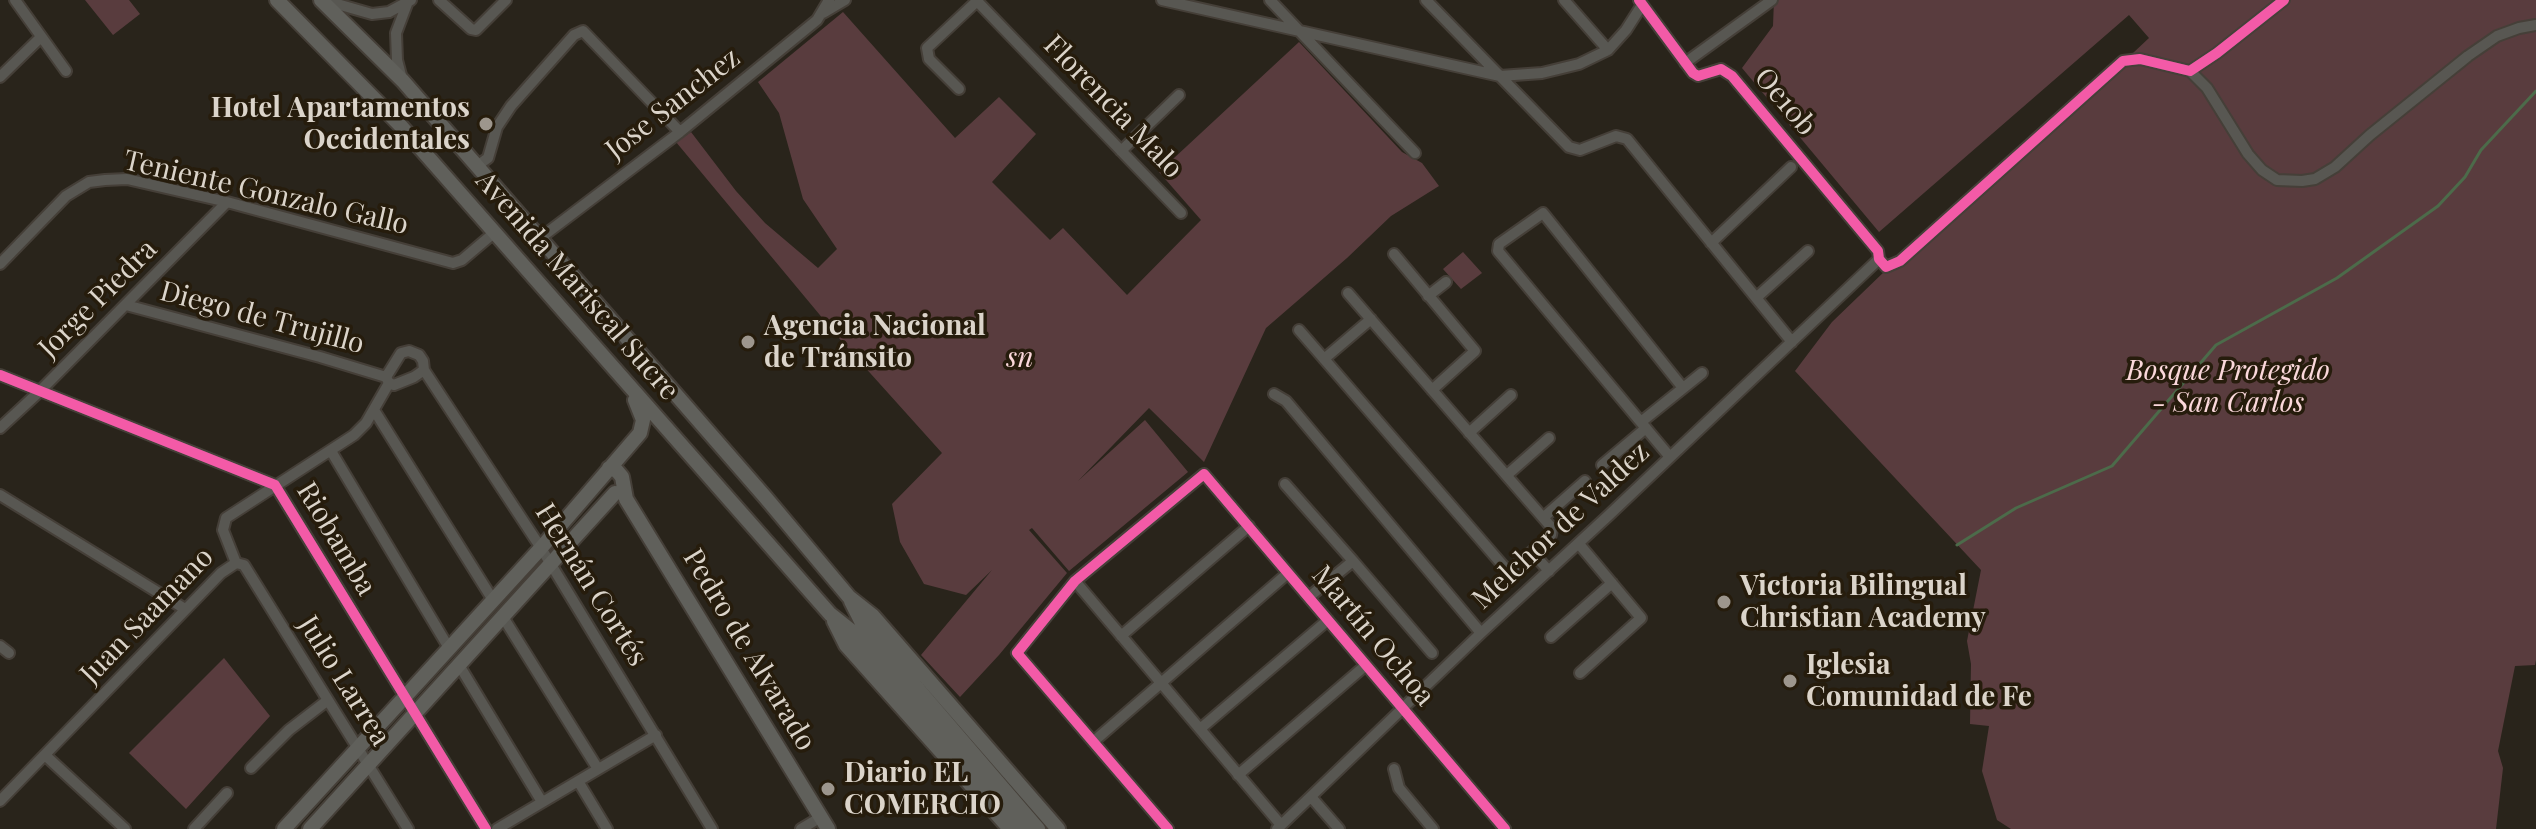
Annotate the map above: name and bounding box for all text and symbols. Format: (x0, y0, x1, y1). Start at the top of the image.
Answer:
street label: Florencia Malo (1036, 29, 1190, 185)
street label: Jose Sanchez (599, 41, 747, 167)
street label: Oe10b (1747, 61, 1823, 143)
place label: Hotel Apartamentos Occidentales (211, 91, 470, 157)
marker: Hotel Apartamentos Occidentales (477, 115, 495, 133)
street label: Teniente Gonzalo Gallo (121, 144, 411, 242)
street label: Avenida Mariscal Sucre (468, 165, 686, 407)
street label: Jorge Piedra (32, 233, 164, 365)
street label: Diego de Trujillo (156, 275, 368, 361)
place label: Agencia Nacional de Tránsito (764, 309, 986, 375)
marker: Agencia Nacional de Tránsito (739, 333, 757, 351)
park label: sn (1007, 341, 1033, 375)
park label: Bosque Protegido - San Carlos (2126, 354, 2330, 420)
street label: Melchor de Valdez (1466, 435, 1656, 617)
street label: Riobamba (289, 476, 383, 602)
street label: Hernán Cortés (528, 498, 654, 672)
street label: Juan Saamano (74, 541, 220, 691)
street label: Pedro de Alvarado (676, 543, 822, 757)
street label: Martín Ochoa (1305, 559, 1441, 713)
place label: Victoria Bilingual Christian Academy (1740, 569, 1986, 635)
marker: Victoria Bilingual Christian Academy (1715, 593, 1733, 611)
street label: Julio Larrea (291, 610, 397, 752)
place label: Iglesia Comunidad de Fe (1806, 648, 2032, 714)
marker: Iglesia Comunidad de Fe (1781, 672, 1799, 690)
place label: Diario EL COMERCIO (844, 756, 1001, 822)
marker: Diario EL COMERCIO (819, 780, 837, 798)

